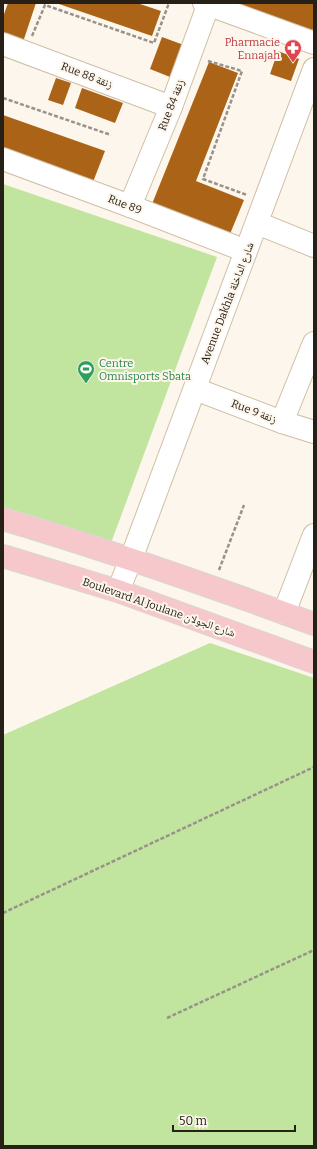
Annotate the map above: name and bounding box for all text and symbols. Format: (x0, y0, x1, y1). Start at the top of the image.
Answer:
place label: Pharmacie Ennajah (225, 36, 280, 62)
pharmacy icon: Pharmacie Ennajah (283, 38, 303, 63)
street label: Rue 88 زنقة (59, 60, 114, 91)
street label: Rue 84 زنقة (156, 78, 187, 133)
street label: Rue 89 (106, 192, 144, 217)
street label: Avenue Dakhla شارع الداخلة (198, 241, 257, 366)
place label: Centre Omnisports Sbata (99, 357, 191, 383)
sports icon: Centre Omnisports Sbata (76, 359, 96, 384)
street label: Rue 9 زنقة (229, 397, 278, 426)
street label: Boulevard Al Joulane شارع الجولان (81, 575, 237, 640)
scale bar (173, 1107, 295, 1133)
text: 50 m (179, 1114, 208, 1128)

